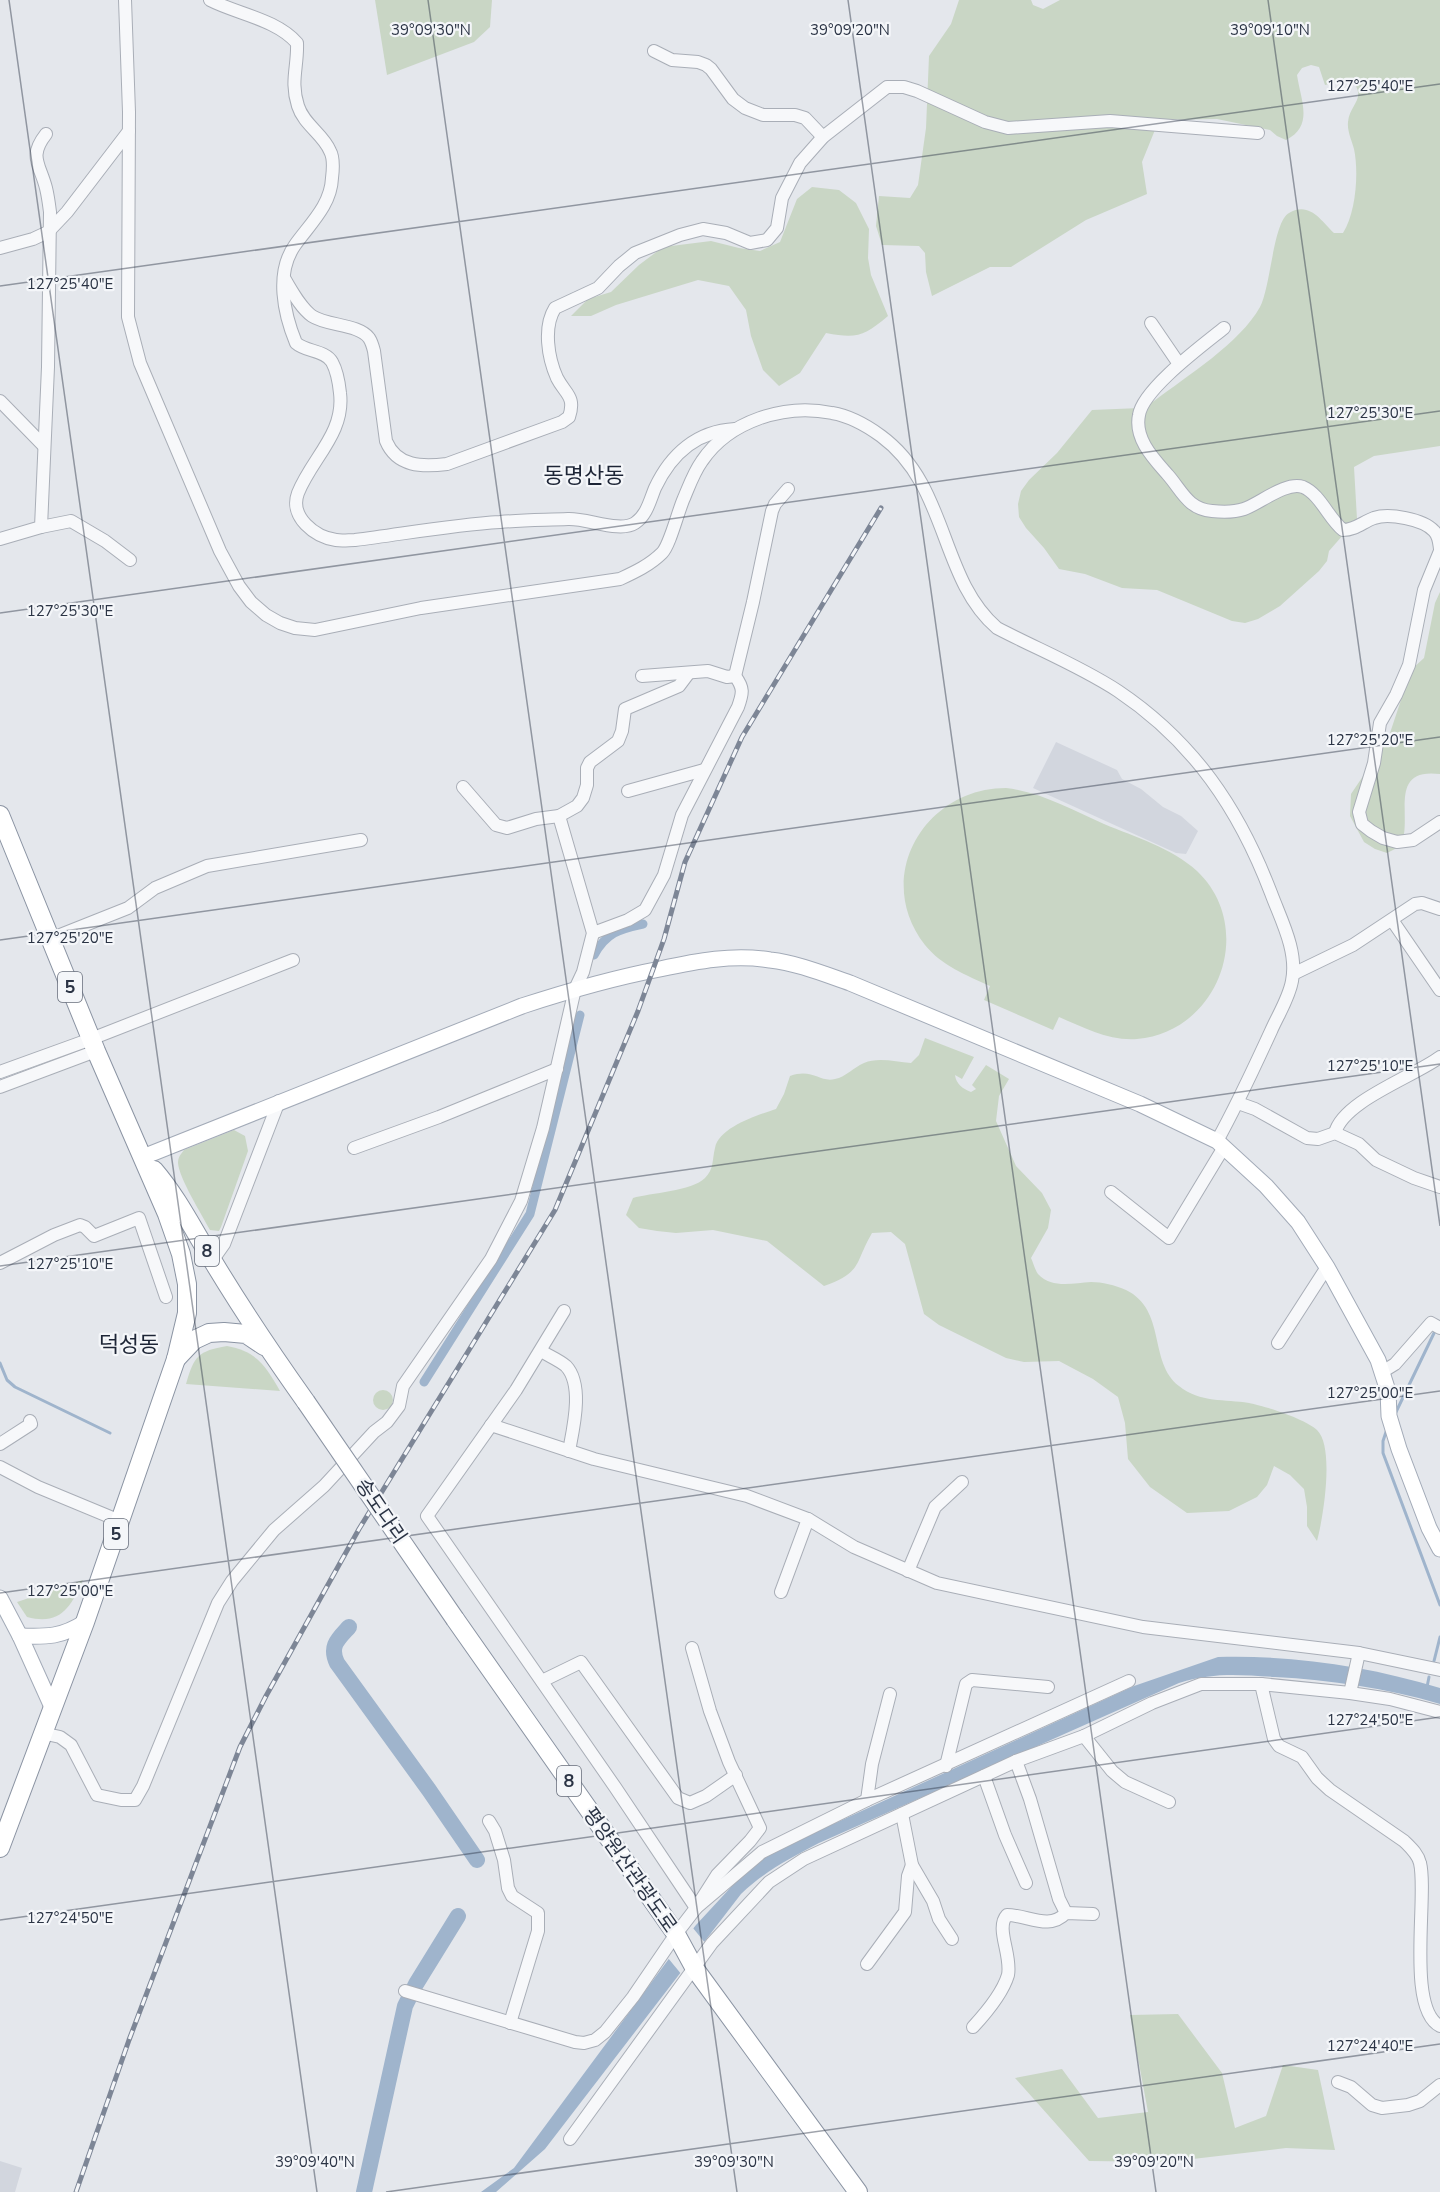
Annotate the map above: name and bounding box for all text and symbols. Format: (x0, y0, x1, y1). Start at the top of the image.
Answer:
text: 39°09'30"N (391, 20, 471, 40)
text: 39°09'20"N (810, 20, 890, 40)
text: 39°09'10"N (1230, 20, 1310, 40)
text: 127°25'40"E (1327, 76, 1413, 96)
text: 127°25'40"E (27, 274, 113, 294)
text: 127°25'30"E (1327, 403, 1413, 423)
district label: 동명산동 (544, 461, 624, 491)
text: 127°25'30"E (27, 601, 113, 621)
text: 127°25'20"E (1327, 730, 1413, 750)
text: 127°25'20"E (27, 928, 113, 948)
road number: 5 (58, 972, 82, 1002)
text: 127°25'10"E (1327, 1056, 1413, 1076)
road number: 8 (195, 1236, 219, 1266)
text: 127°25'10"E (27, 1254, 113, 1274)
district label: 덕성동 (99, 1330, 159, 1360)
text: 127°25'00"E (1327, 1383, 1413, 1403)
street label: 송도다리 (349, 1473, 413, 1549)
road number: 5 (104, 1519, 128, 1549)
text: 127°25'00"E (27, 1581, 113, 1601)
text: 127°24'50"E (1327, 1710, 1413, 1730)
road number: 8 (557, 1766, 581, 1796)
street label: 평양원산관광도로 (577, 1802, 683, 1938)
text: 127°24'50"E (27, 1908, 113, 1928)
text: 127°24'40"E (1327, 2036, 1413, 2056)
text: 39°09'40"N (275, 2152, 355, 2172)
text: 39°09'30"N (694, 2152, 774, 2172)
text: 39°09'20"N (1114, 2152, 1194, 2172)

